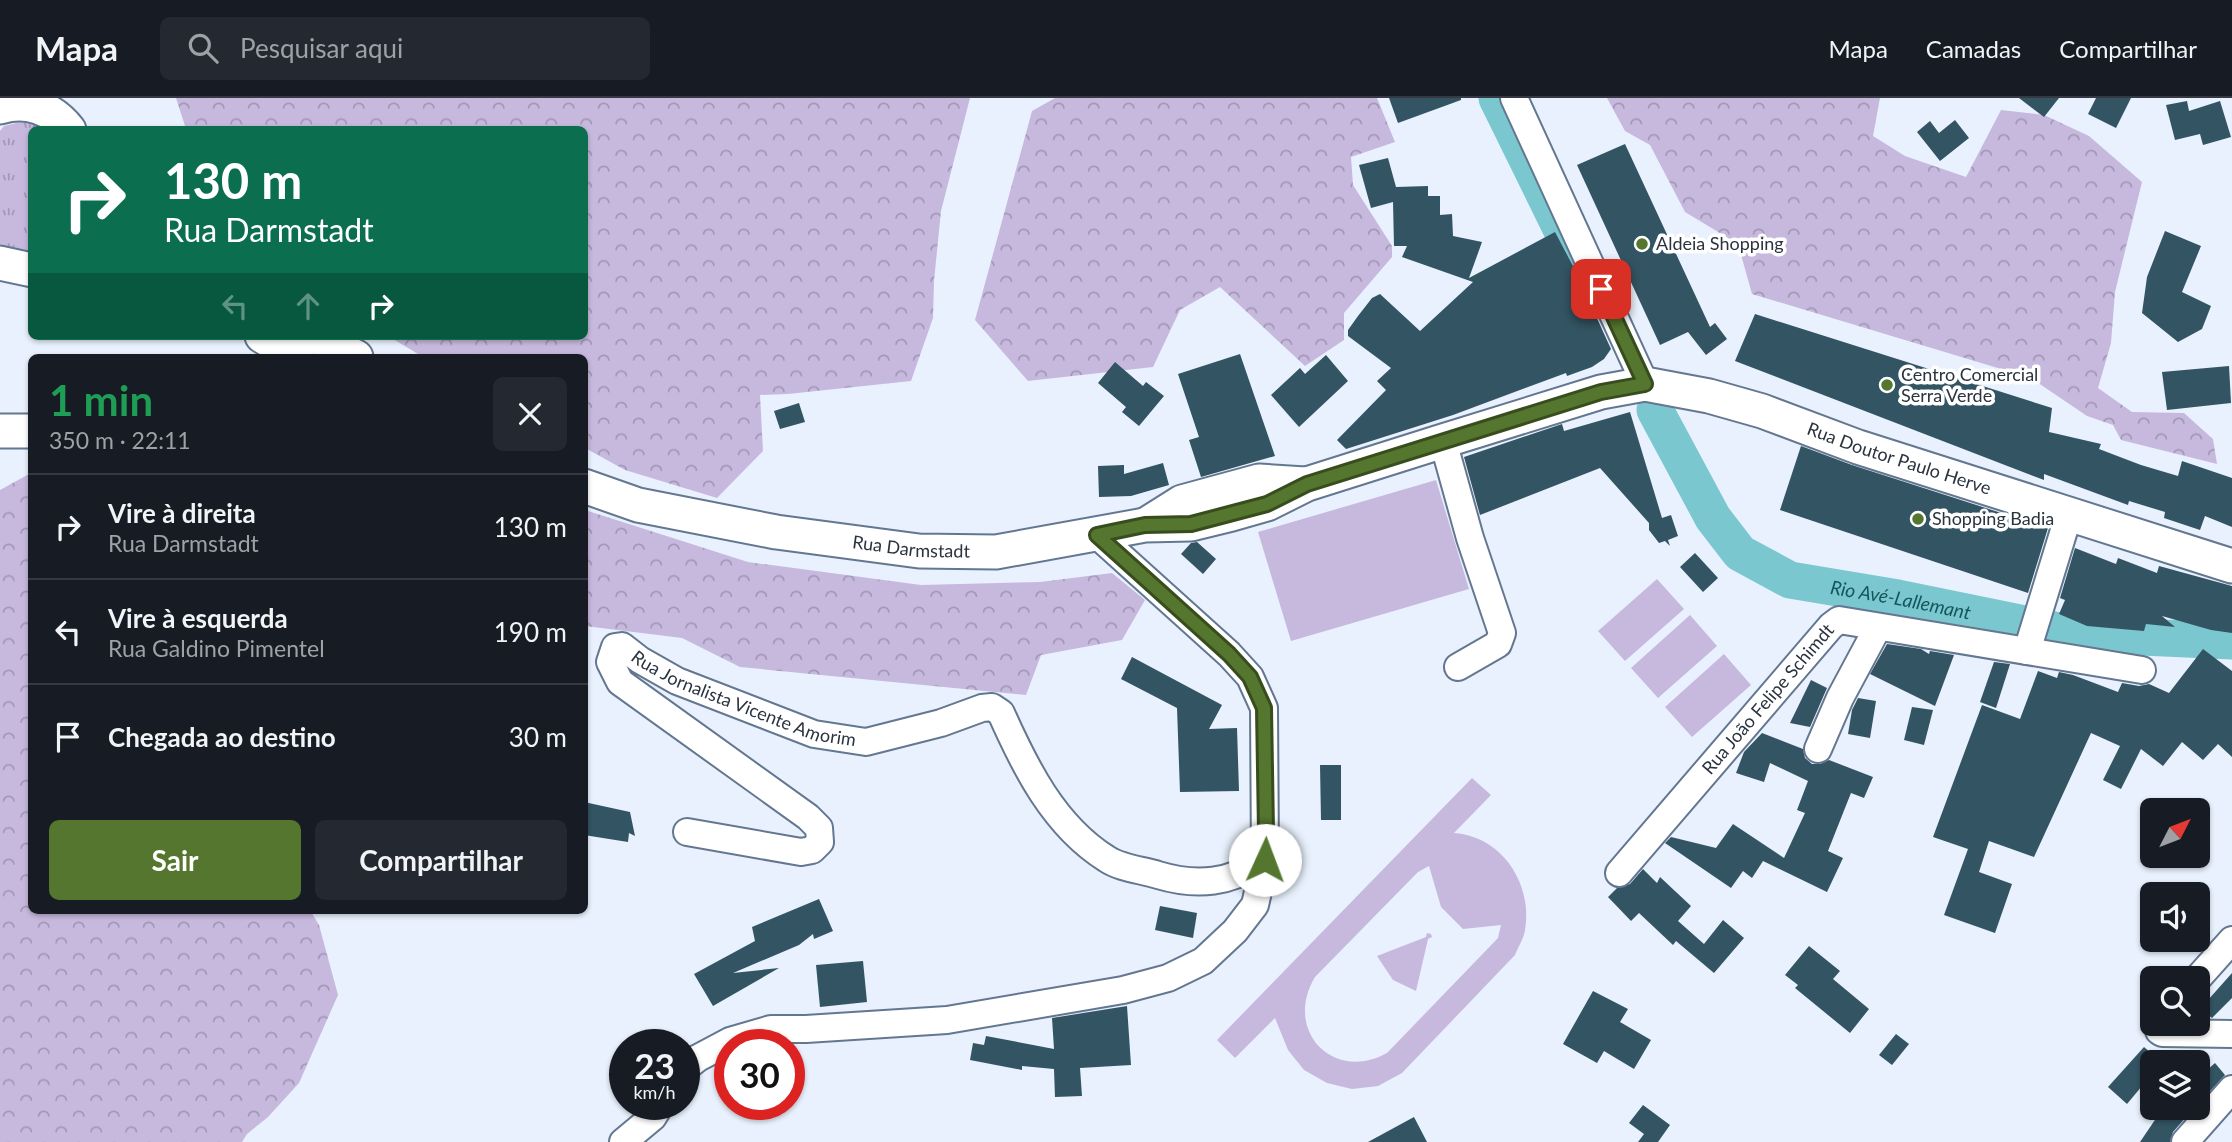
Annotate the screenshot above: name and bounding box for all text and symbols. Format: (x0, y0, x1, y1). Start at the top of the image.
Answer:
search box (160, 17, 650, 80)
text: Mapa (35, 28, 118, 68)
icon: search (184, 29, 222, 67)
text: Pesquisar aqui (240, 32, 403, 64)
text: Mapa (1829, 34, 1888, 63)
text: Camadas (1926, 34, 2021, 63)
text: Compartilhar (2059, 34, 2197, 63)
text: 130 m (164, 151, 302, 209)
icon: right (49, 154, 140, 245)
text: Rua Darmstadt (164, 210, 374, 249)
place label: Aldeia Shopping (1656, 232, 1784, 254)
marker: Aldeia Shopping (1634, 236, 1650, 252)
pin (1571, 259, 1631, 319)
icon: arrive (1582, 270, 1620, 308)
icon: left (216, 287, 254, 325)
icon: ahead (289, 287, 327, 325)
icon: right (362, 287, 400, 325)
place label: Centro Comercial Serra Verde (1901, 363, 2038, 406)
text: 1 min (49, 375, 153, 425)
button: close (493, 377, 567, 451)
marker: Centro Comercial Serra Verde (1879, 377, 1895, 393)
street label: Rua Doutor Paulo Herve (1804, 417, 1994, 499)
text: 350 m · 22:11 (49, 426, 191, 454)
text: Vire à direita (108, 497, 256, 529)
place label: Shopping Badia (1932, 507, 2054, 529)
icon: right (49, 508, 87, 546)
text: 130 m (494, 511, 567, 543)
marker: Shopping Badia (1910, 511, 1926, 527)
text: Rua Darmstadt (108, 529, 259, 557)
street label: Rua Darmstadt (851, 530, 971, 562)
water label: Rio Avé‐Lallemant (1829, 575, 1973, 624)
text: Vire à esquerda (108, 602, 288, 634)
icon: left (49, 613, 87, 651)
text: 190 m (494, 616, 567, 648)
street label: Rua João Felipe Schimdt (1697, 619, 1838, 778)
text: Rua Galdino Pimentel (108, 634, 325, 662)
street label: Rua Jornalista Vicente Amorim (627, 645, 858, 750)
icon: arrive (49, 718, 87, 756)
text: Chegada ao destino (108, 721, 336, 753)
text: 30 m (509, 721, 567, 753)
north arrow (2140, 798, 2210, 868)
map controls (2140, 798, 2210, 1120)
button: Sair (49, 820, 301, 900)
button: Compartilhar (315, 820, 567, 900)
position arrow (1228, 823, 1302, 897)
button: sound (2140, 882, 2210, 952)
button: search (2140, 966, 2210, 1036)
speed limit sign: 30 (714, 1029, 805, 1120)
text: 23 (634, 1044, 675, 1086)
button: layers (2140, 1050, 2210, 1120)
text: km/h (633, 1081, 676, 1103)

